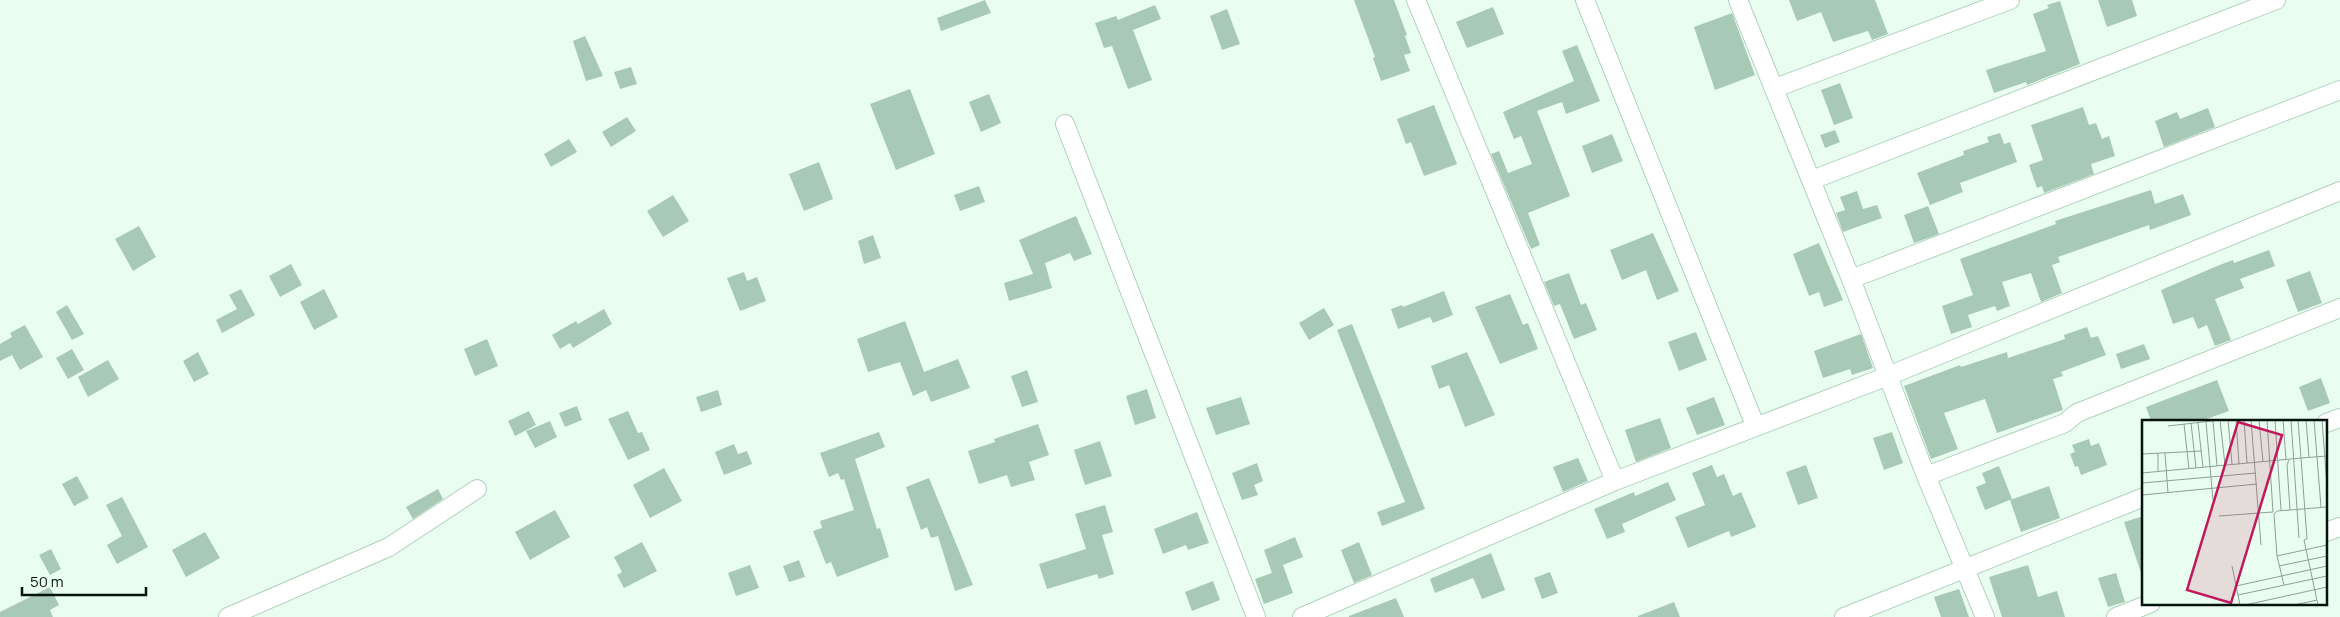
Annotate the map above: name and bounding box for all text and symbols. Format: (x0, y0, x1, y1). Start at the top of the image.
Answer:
inset map (2142, 420, 2328, 604)
scale bar (22, 564, 146, 596)
text: 50 m (30, 571, 64, 592)

